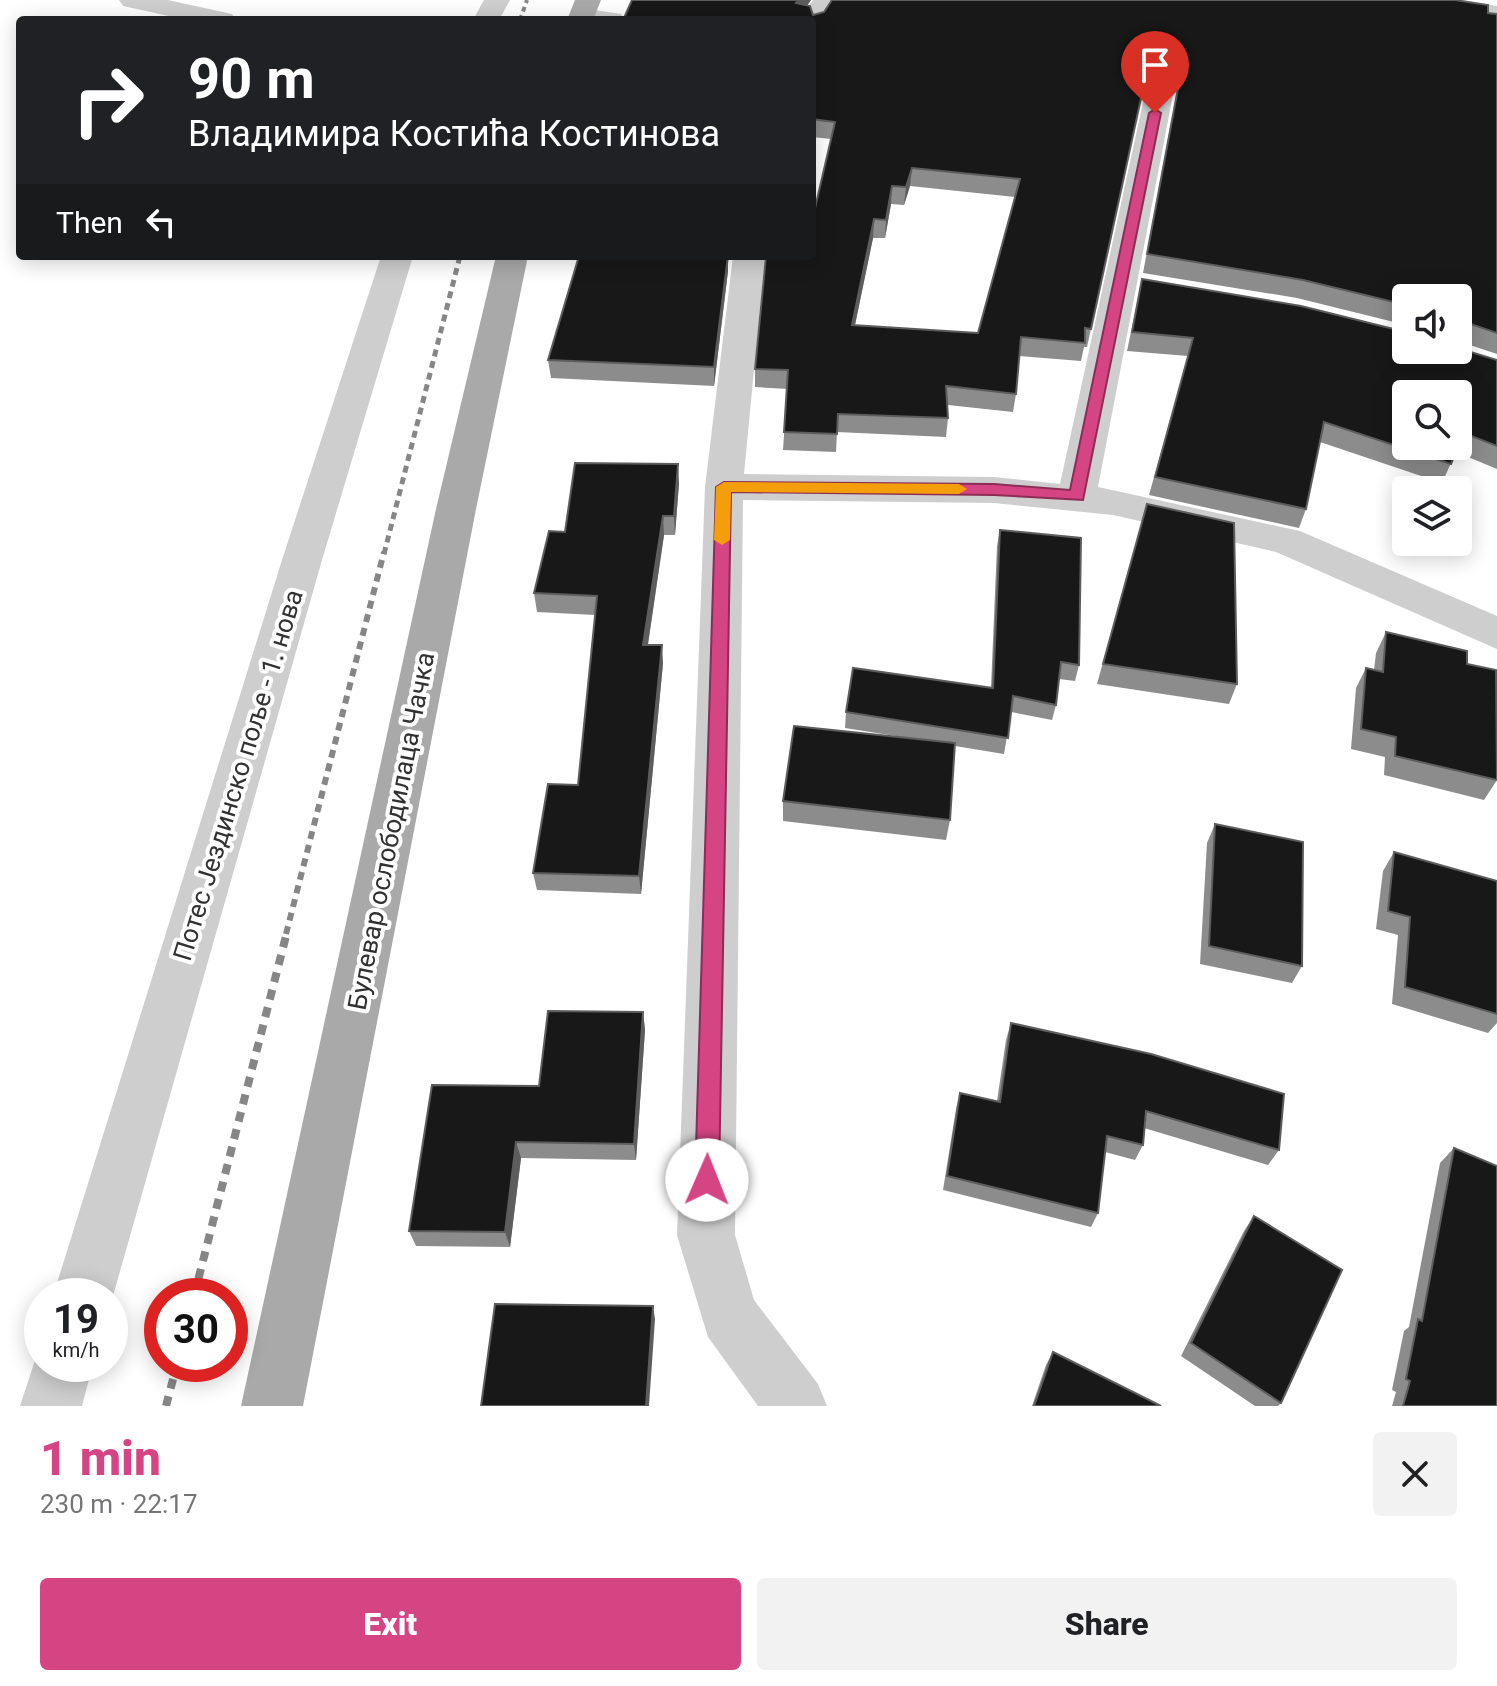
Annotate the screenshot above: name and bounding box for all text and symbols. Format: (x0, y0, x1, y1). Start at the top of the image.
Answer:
pin (1121, 31, 1189, 113)
icon: arrive (1133, 43, 1177, 87)
text: 90 m (188, 46, 315, 112)
icon: right (56, 48, 160, 152)
text: Владимира Костића Костинова (188, 113, 720, 155)
icon: left (139, 200, 183, 244)
text: Then (56, 205, 123, 240)
map controls (1392, 284, 1472, 556)
button: sound (1392, 284, 1472, 364)
button: search (1392, 380, 1472, 460)
button: layers (1392, 476, 1472, 556)
street label: Потес Јездинско поље - 1. нова (167, 586, 309, 964)
street label: Булевар ослободилаца Чачка (342, 650, 440, 1012)
position arrow (665, 1138, 749, 1222)
speed limit sign: 30 (144, 1278, 248, 1382)
text: 19 (53, 1296, 99, 1343)
text: km/h (53, 1338, 99, 1362)
text: 1 min (40, 1430, 161, 1487)
button: close (1373, 1432, 1457, 1516)
text: 230 m · 22:17 (40, 1489, 198, 1519)
button: Exit (40, 1578, 741, 1670)
button: Share (757, 1578, 1457, 1670)

